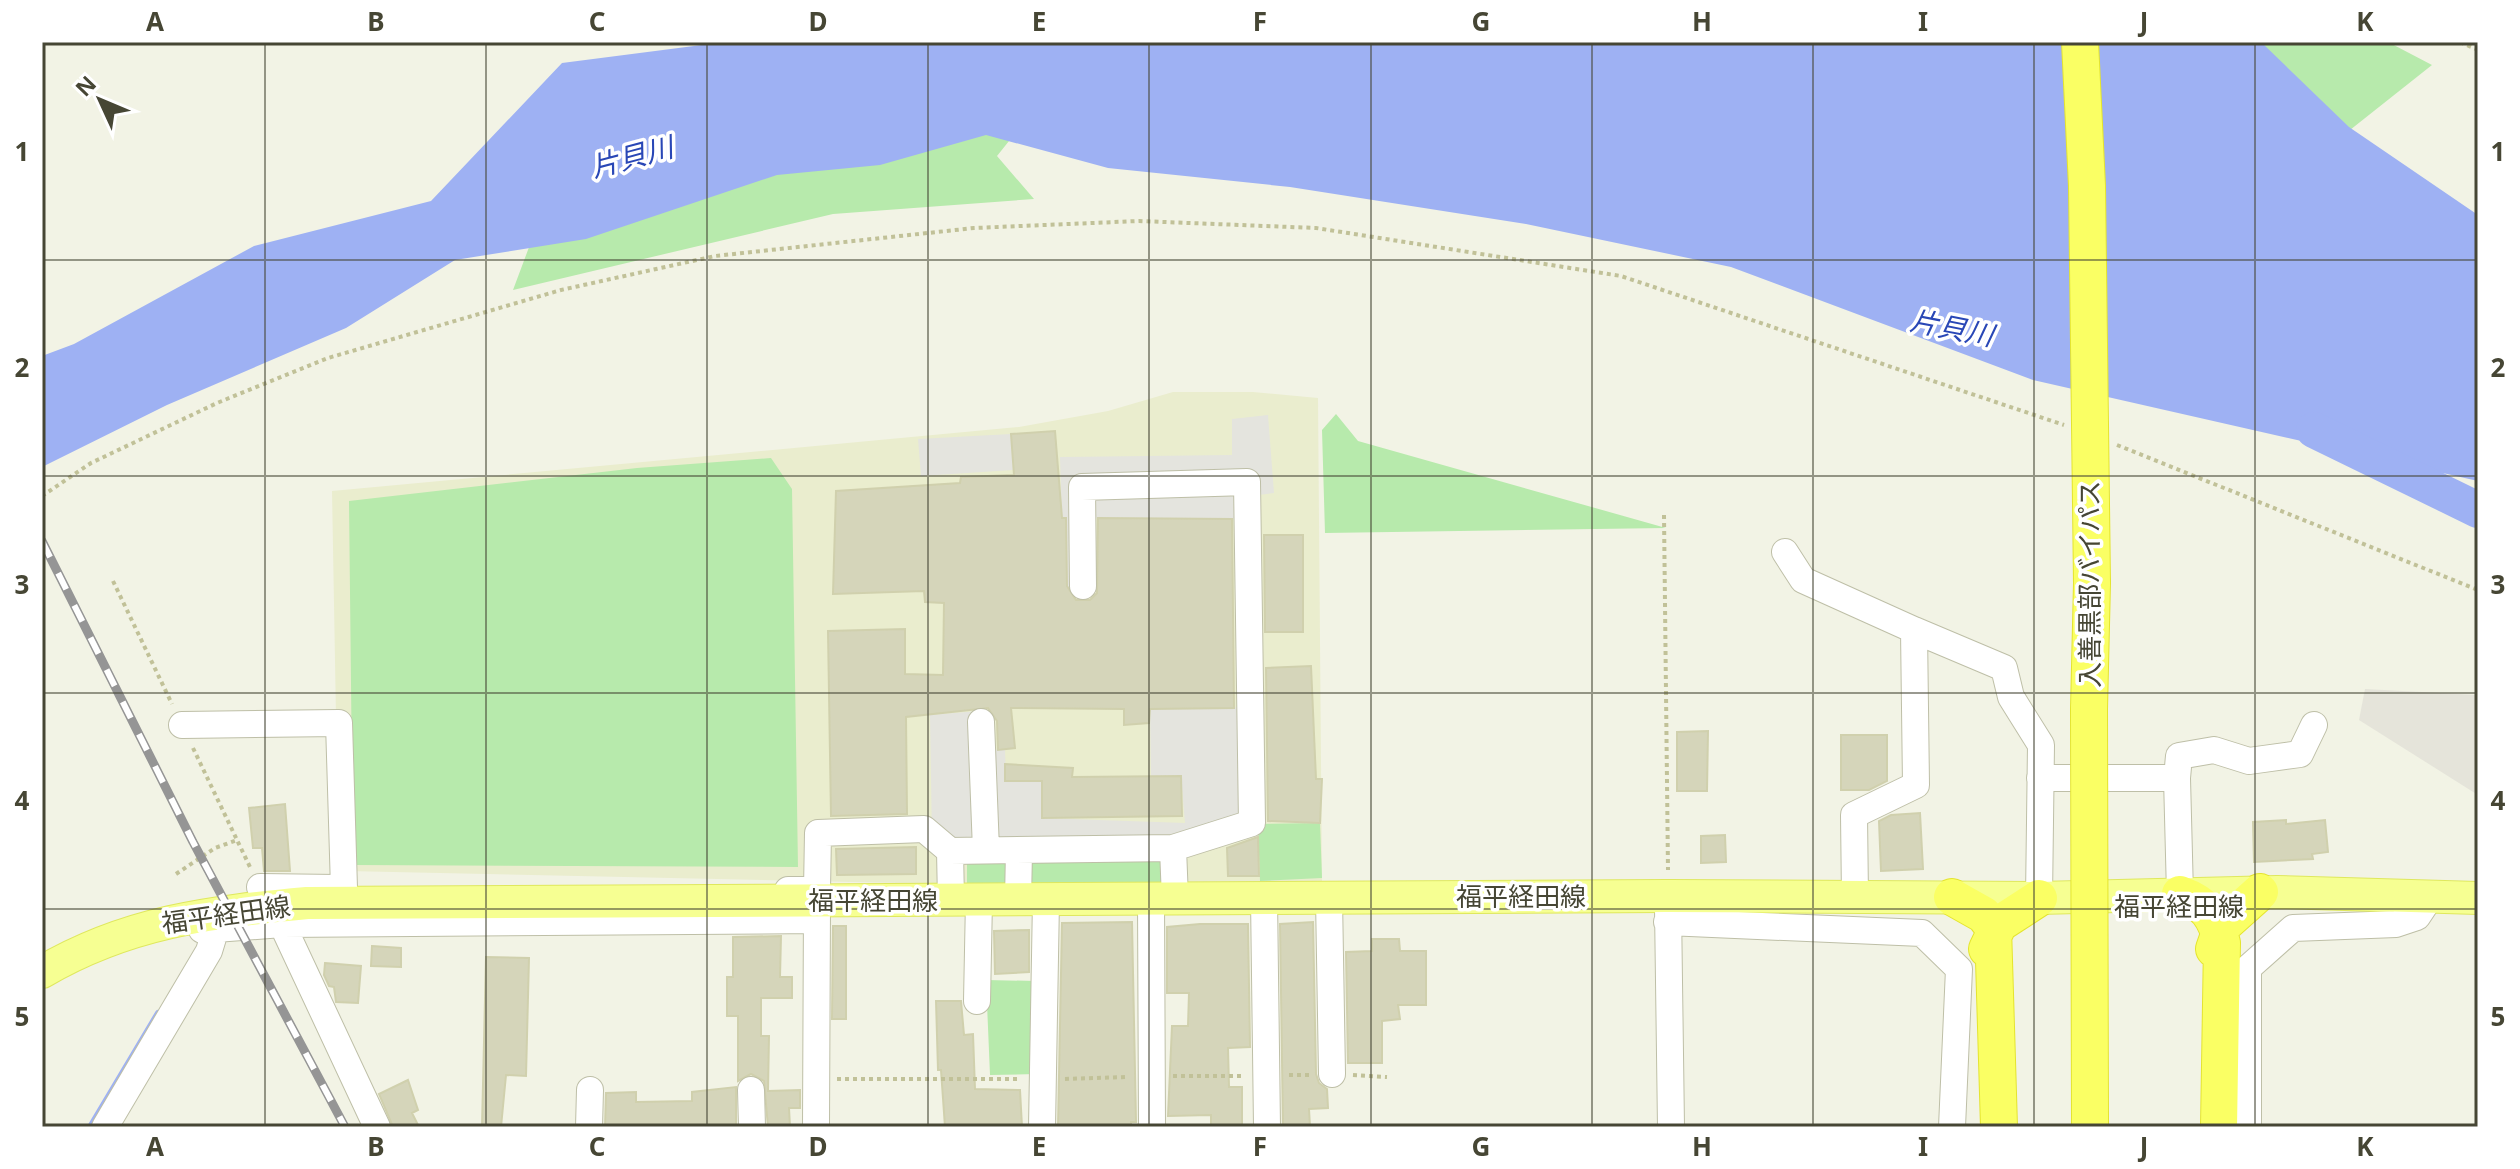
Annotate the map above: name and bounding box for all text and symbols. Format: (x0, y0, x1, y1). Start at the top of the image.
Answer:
text: A (146, 3, 164, 39)
text: B (367, 3, 385, 39)
text: C (589, 3, 605, 39)
text: D (808, 3, 828, 39)
text: E (1032, 3, 1046, 39)
text: F (1253, 3, 1267, 39)
text: G (1472, 3, 1490, 39)
text: H (1692, 3, 1712, 39)
text: I (1918, 3, 1928, 39)
text: J (2138, 3, 2148, 39)
text: K (2356, 3, 2374, 39)
north arrow (60, 60, 140, 140)
text: N (68, 69, 102, 102)
water label: 片貝川 (586, 126, 680, 185)
text: 1 (15, 133, 29, 169)
text: 1 (2491, 133, 2505, 169)
water label: 片貝川 (1907, 300, 2000, 354)
text: 2 (15, 349, 30, 385)
text: 2 (2491, 349, 2506, 385)
street label: 入善黒部バイパス (2071, 480, 2107, 688)
text: 3 (15, 566, 29, 602)
text: 3 (2491, 566, 2505, 602)
text: 4 (15, 782, 30, 818)
text: 4 (2491, 782, 2506, 818)
street label: 福平経田線 (1456, 878, 1586, 914)
street label: 福平経田線 (808, 882, 938, 918)
street label: 福平経田線 (159, 887, 293, 941)
street label: 福平経田線 (2114, 888, 2244, 924)
text: 5 (15, 998, 29, 1034)
text: 5 (2491, 998, 2505, 1034)
text: A (146, 1128, 164, 1164)
text: B (367, 1128, 385, 1164)
text: C (589, 1128, 605, 1164)
text: D (808, 1128, 828, 1164)
text: E (1032, 1128, 1046, 1164)
text: F (1253, 1128, 1267, 1164)
text: G (1472, 1128, 1490, 1164)
text: H (1692, 1128, 1712, 1164)
text: I (1918, 1128, 1928, 1164)
text: J (2138, 1128, 2148, 1164)
text: K (2356, 1128, 2374, 1164)

